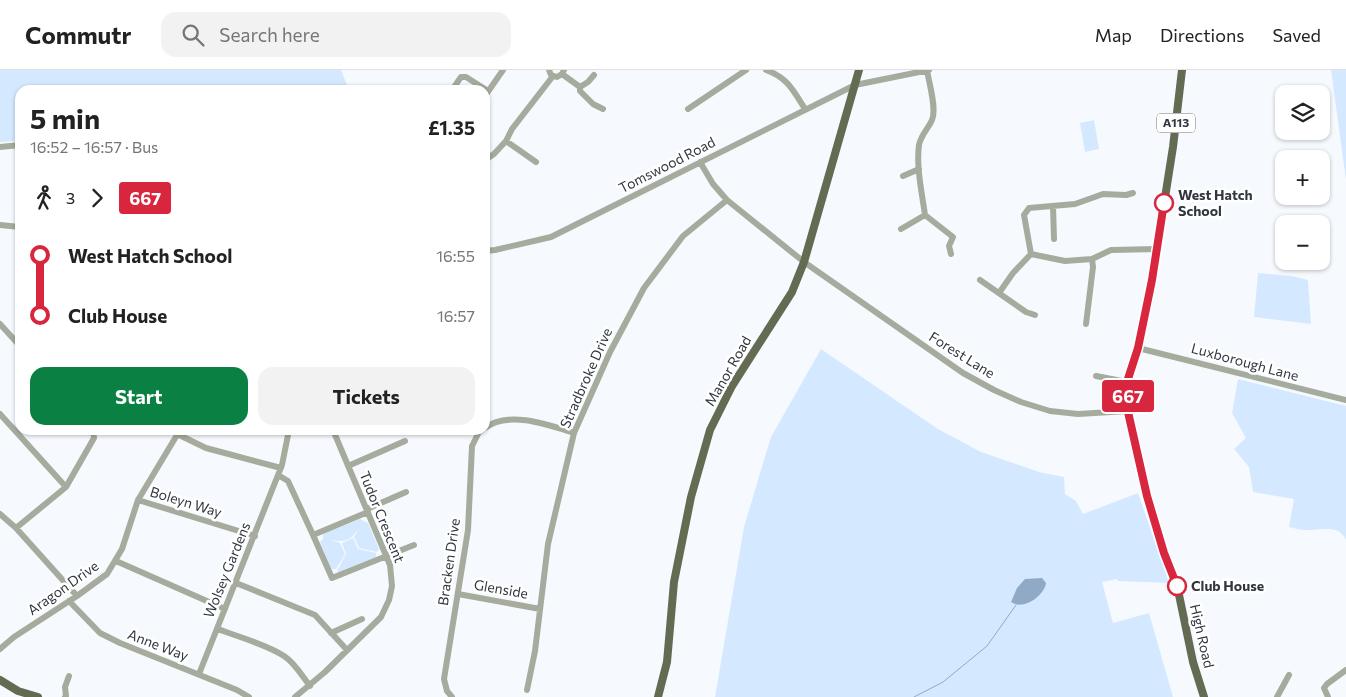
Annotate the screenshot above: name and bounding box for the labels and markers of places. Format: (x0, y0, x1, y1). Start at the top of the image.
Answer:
place label: West Hatch School (1178, 186, 1253, 219)
marker: West Hatch School (1154, 193, 1174, 213)
marker: Club House (1167, 576, 1187, 596)
place label: Club House (1191, 577, 1264, 594)

